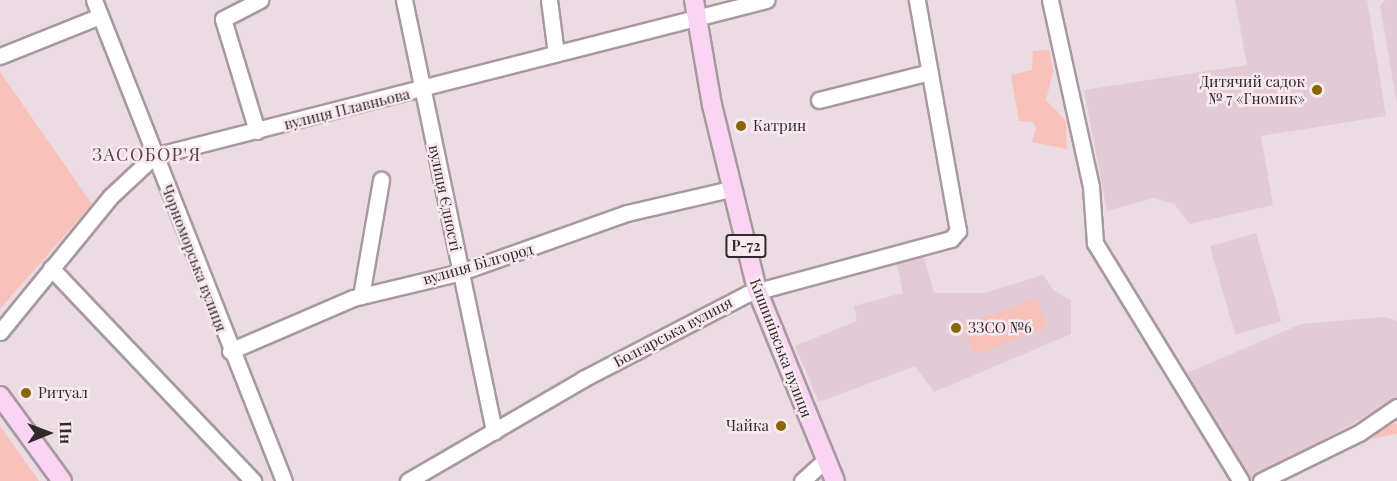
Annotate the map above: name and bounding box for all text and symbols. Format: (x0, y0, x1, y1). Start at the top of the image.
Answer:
place label: Дитячий садок № 7 «Гномик» (1200, 72, 1305, 107)
marker: Дитячий садок № 7 «Гномик» (1310, 83, 1324, 97)
street label: вулиця Плавньова (282, 85, 412, 133)
place label: Катрин (753, 117, 806, 135)
marker: Катрин (734, 119, 748, 133)
district label: ЗАСОБОР'Я (92, 143, 202, 165)
street label: вулиця Єдності (425, 143, 465, 253)
street label: Чорноморська вулиця (158, 182, 230, 334)
road number: Р-72 (725, 235, 767, 257)
street label: вулиця Білгород (421, 240, 535, 288)
street label: Кишинівська вулиця (746, 276, 816, 420)
street label: Болгарська вулиця (611, 293, 735, 371)
place label: ЗЗСО №6 (968, 319, 1032, 337)
marker: ЗЗСО №6 (949, 321, 963, 335)
place label: Ритуал (38, 384, 88, 402)
marker: Ритуал (19, 386, 33, 400)
north arrow (18, 403, 78, 463)
place label: Чайка (726, 417, 769, 435)
marker: Чайка (774, 419, 788, 433)
text: Пн (56, 421, 77, 444)

